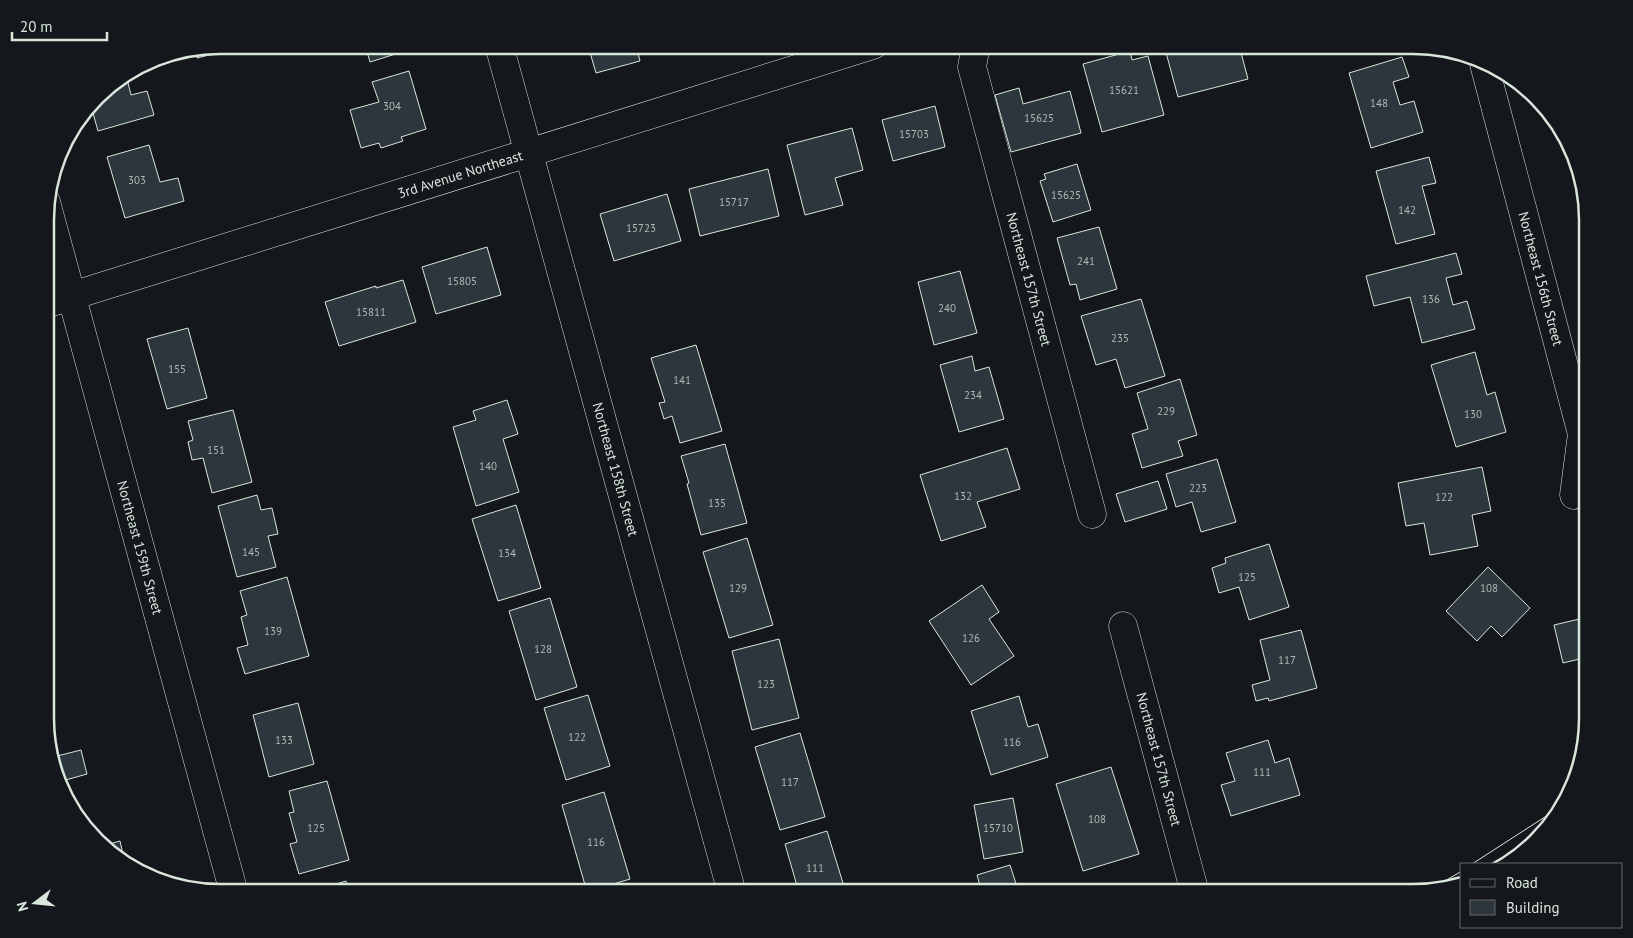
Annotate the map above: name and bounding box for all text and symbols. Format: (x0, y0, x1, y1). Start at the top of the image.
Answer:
scale bar (12, 10, 108, 42)
text: 20 m (20, 17, 53, 36)
house number: 15621 (1109, 83, 1139, 97)
house number: 148 (1370, 96, 1388, 110)
house number: 304 (383, 99, 401, 113)
house number: 15625 (1024, 111, 1054, 125)
house number: 15703 (899, 127, 929, 141)
street label: 3rd Avenue Northeast (395, 146, 525, 202)
house number: 303 (128, 173, 146, 187)
house number: 15625 (1051, 188, 1081, 202)
house number: 15717 (719, 195, 749, 209)
house number: 142 (1398, 203, 1416, 217)
street label: Northeast 157th Street (1002, 210, 1056, 348)
street label: Northeast 156th Street (1514, 210, 1567, 348)
house number: 15723 (626, 221, 656, 235)
house number: 241 (1077, 254, 1095, 268)
house number: 15805 (447, 274, 477, 288)
house number: 136 (1422, 292, 1440, 306)
house number: 240 (938, 301, 956, 315)
house number: 15811 (356, 305, 386, 319)
house number: 235 (1111, 331, 1129, 345)
house number: 155 (168, 362, 186, 376)
house number: 141 (673, 373, 691, 387)
house number: 234 (964, 388, 982, 402)
street label: Northeast 158th Street (589, 400, 643, 538)
house number: 229 (1157, 404, 1175, 418)
house number: 130 (1464, 407, 1482, 421)
house number: 151 (207, 443, 225, 457)
house number: 140 (479, 459, 497, 473)
street label: Northeast 159th Street (113, 479, 167, 617)
house number: 223 (1189, 481, 1207, 495)
house number: 132 (954, 489, 972, 503)
house number: 122 (1435, 490, 1453, 504)
house number: 135 (708, 496, 726, 510)
house number: 145 (242, 545, 260, 559)
house number: 134 (498, 546, 516, 560)
house number: 125 (1238, 570, 1256, 584)
house number: 129 (729, 581, 747, 595)
house number: 108 (1480, 581, 1498, 595)
house number: 139 (264, 624, 282, 638)
house number: 126 (962, 631, 980, 645)
house number: 128 (534, 642, 552, 656)
house number: 117 (1278, 653, 1296, 667)
house number: 123 (757, 677, 775, 691)
street label: Northeast 157th Street (1132, 690, 1186, 828)
house number: 122 (568, 730, 586, 744)
house number: 133 (275, 733, 293, 747)
house number: 116 (1003, 735, 1021, 749)
house number: 111 (1253, 765, 1271, 779)
house number: 117 (781, 775, 799, 789)
house number: 108 (1088, 812, 1106, 826)
house number: 125 (307, 821, 325, 835)
house number: 15710 (983, 821, 1013, 835)
house number: 116 (587, 835, 605, 849)
house number: 111 (806, 861, 824, 875)
legend (1460, 863, 1623, 928)
text: Road (1506, 873, 1538, 892)
north arrow (10, 878, 60, 928)
text: Building (1506, 898, 1560, 917)
text: N (13, 900, 32, 913)

